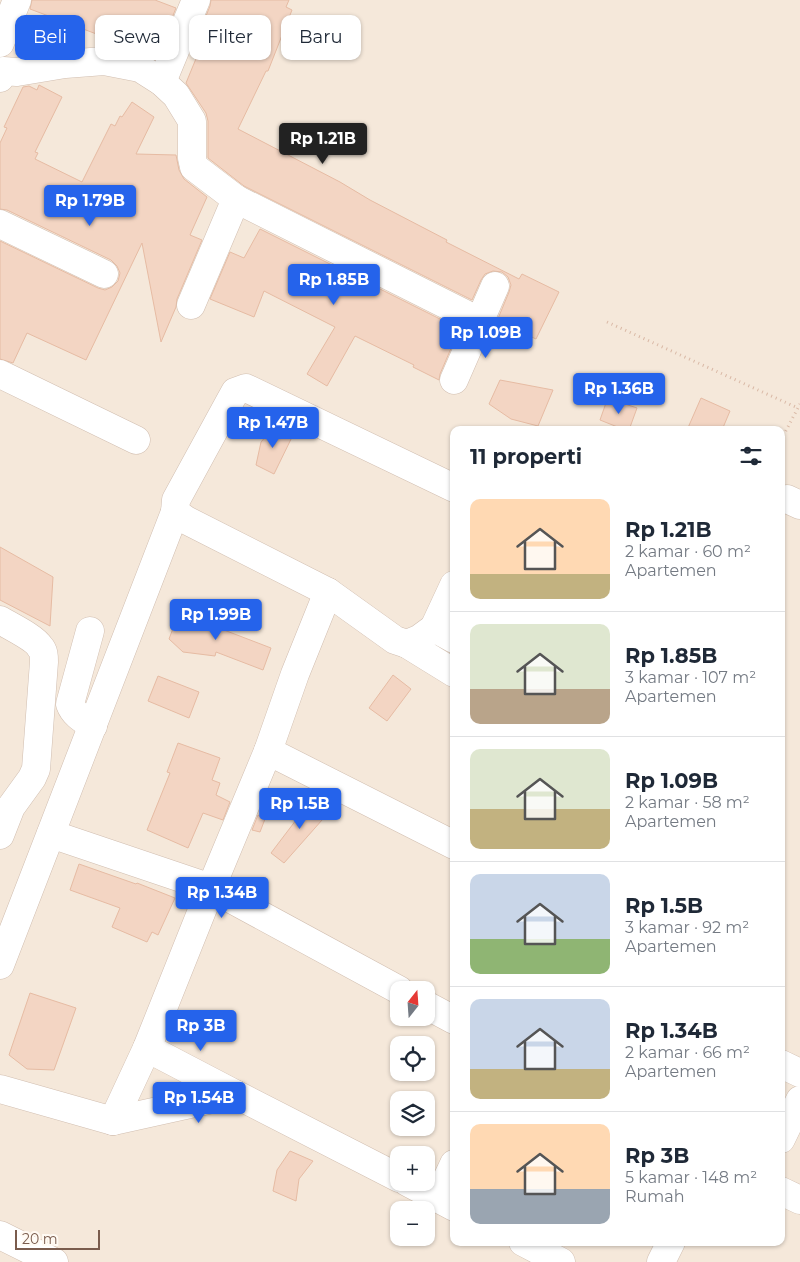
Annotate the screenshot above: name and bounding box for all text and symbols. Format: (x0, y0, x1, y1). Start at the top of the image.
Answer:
chip: Beli (15, 15, 85, 60)
chip: Sewa (95, 15, 179, 60)
chip: Filter (189, 15, 271, 60)
chip: Baru (281, 15, 361, 60)
pin: Rp 1.21B (271, 122, 375, 165)
text: Rp 1.21B (290, 129, 356, 148)
pin: Rp 1.79B (38, 184, 142, 227)
text: Rp 1.79B (55, 191, 125, 210)
pin: Rp 1.85B (282, 264, 386, 306)
text: Rp 1.85B (299, 270, 369, 289)
pin: Rp 1.09B (434, 316, 538, 359)
text: Rp 1.09B (451, 323, 521, 342)
pin: Rp 1.36B (567, 372, 671, 415)
text: Rp 1.36B (584, 379, 654, 398)
pin: Rp 1.47B (221, 406, 325, 449)
text: Rp 1.47B (238, 413, 308, 432)
icon: filters (737, 442, 765, 470)
text: 11 properti (470, 444, 582, 469)
text: Rp 1.21B (625, 517, 712, 542)
icon: home (510, 519, 570, 579)
text: 2 kamar · 60 m² (625, 542, 751, 561)
text: Apartemen (625, 561, 717, 580)
pin: Rp 1.99B (164, 598, 268, 641)
text: Rp 1.99B (181, 605, 251, 624)
text: Rp 1.85B (625, 643, 717, 668)
icon: home (510, 644, 570, 704)
text: 3 kamar · 107 m² (625, 668, 756, 687)
text: Apartemen (625, 687, 717, 706)
text: Rp 1.09B (625, 768, 718, 793)
icon: home (510, 769, 570, 829)
pin: Rp 1.5B (254, 788, 346, 830)
text: 2 kamar · 58 m² (625, 793, 750, 812)
text: Rp 1.5B (270, 794, 330, 813)
text: Apartemen (625, 812, 717, 831)
pin: Rp 1.34B (170, 876, 274, 919)
text: Rp 1.34B (187, 883, 257, 902)
text: Rp 1.5B (625, 893, 703, 918)
icon: home (510, 894, 570, 954)
text: 3 kamar · 92 m² (625, 918, 749, 937)
text: Apartemen (625, 937, 717, 956)
north arrow (390, 981, 435, 1026)
map controls (390, 981, 435, 1246)
pin: Rp 3B (166, 1010, 236, 1052)
text: Rp 3B (176, 1016, 226, 1035)
text: Rp 1.34B (625, 1018, 718, 1043)
icon: home (510, 1019, 570, 1079)
button: locate (390, 1036, 435, 1081)
text: 2 kamar · 66 m² (625, 1043, 750, 1062)
text: Apartemen (625, 1062, 717, 1081)
pin: Rp 1.54B (147, 1082, 251, 1124)
text: Rp 1.54B (164, 1088, 234, 1107)
button: layers (390, 1091, 435, 1136)
text: Rp 3B (625, 1143, 689, 1168)
icon: home (510, 1144, 570, 1204)
button: + (390, 1146, 435, 1191)
text: 5 kamar · 148 m² (625, 1168, 757, 1187)
text: Rumah (625, 1187, 685, 1206)
button: − (390, 1201, 435, 1246)
scale bar (15, 1227, 100, 1250)
text: 20 m (22, 1230, 58, 1248)

